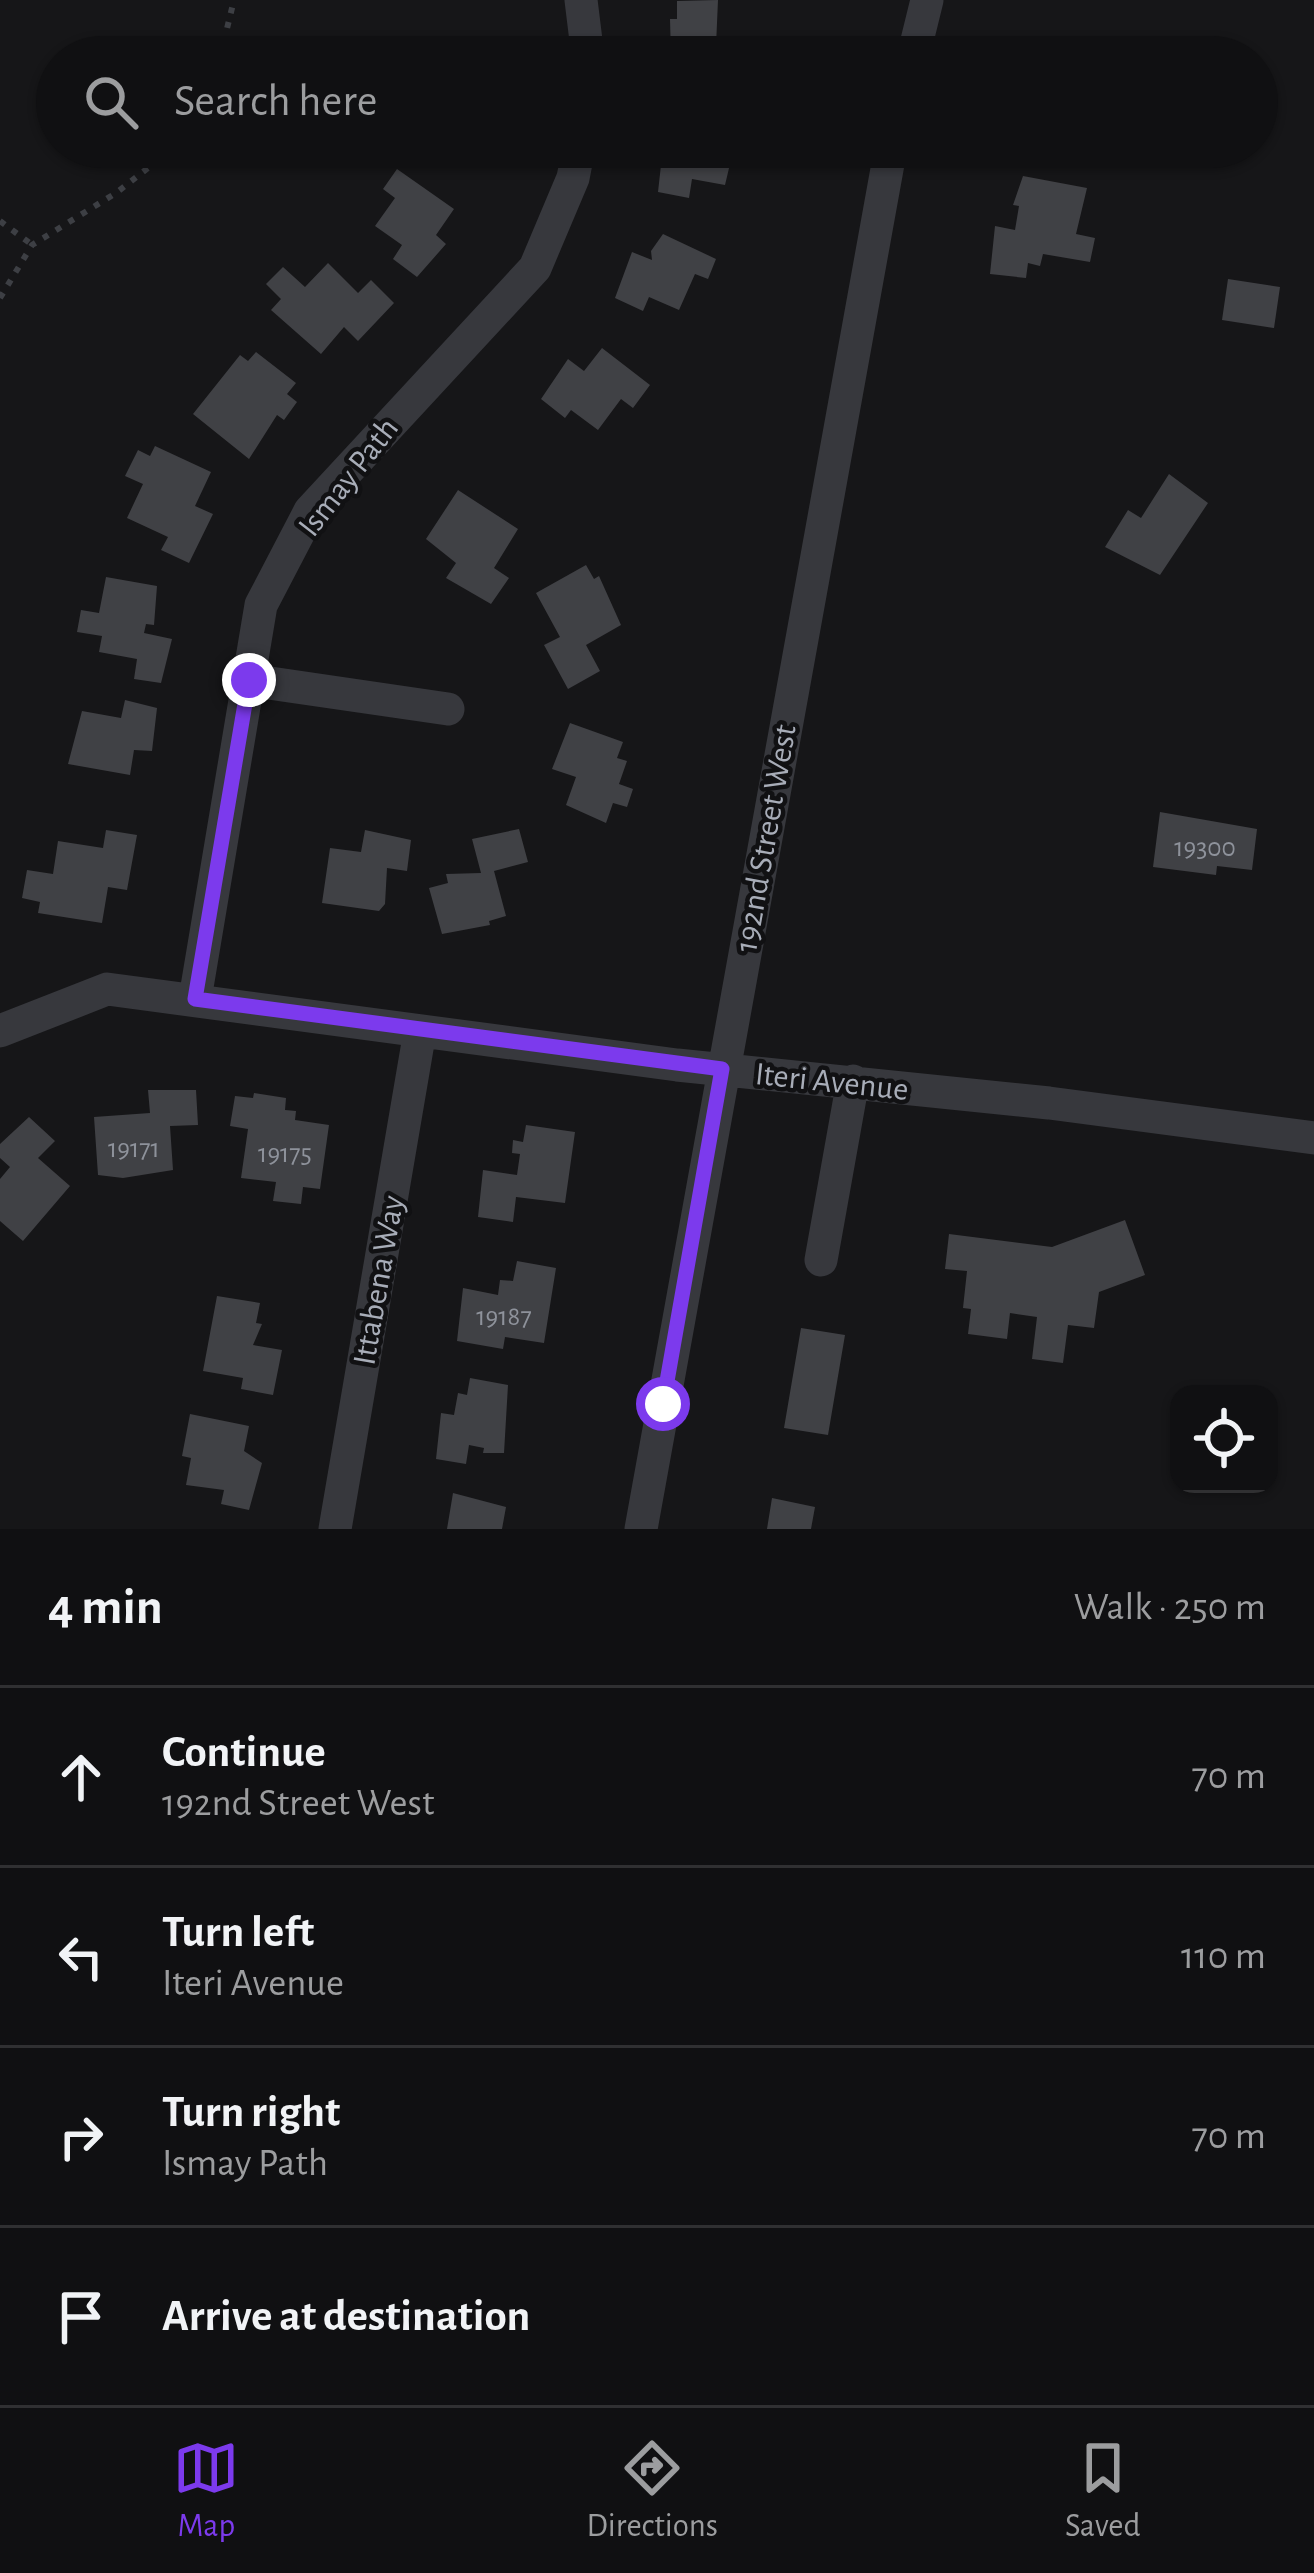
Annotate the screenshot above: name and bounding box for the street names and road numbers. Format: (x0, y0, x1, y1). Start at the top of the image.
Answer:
street label: Ismay Path (293, 412, 405, 543)
street label: 192nd Street West (730, 722, 803, 955)
street label: Iteri Avenue (753, 1058, 910, 1107)
street label: Ittabena Way (348, 1193, 411, 1368)

